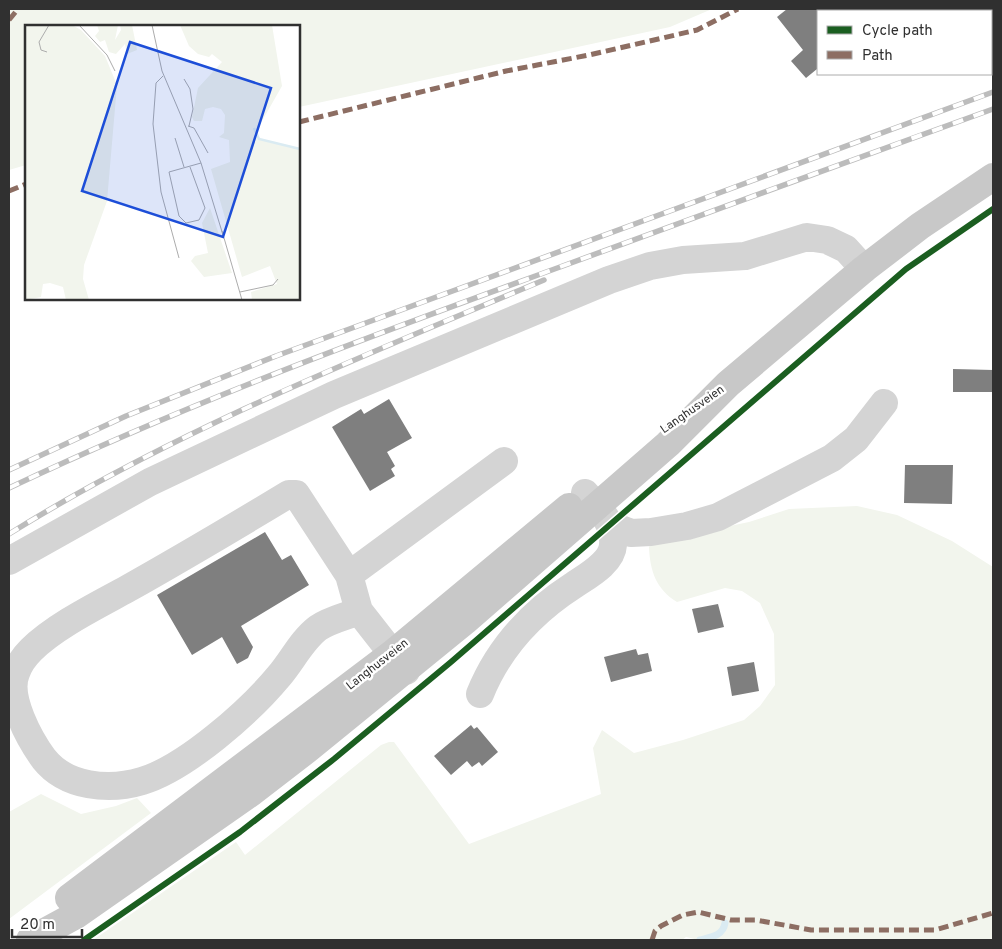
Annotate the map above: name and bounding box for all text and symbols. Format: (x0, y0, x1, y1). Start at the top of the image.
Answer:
legend (817, 10, 992, 75)
text: Cycle path (862, 22, 933, 41)
inset map (25, 25, 300, 300)
text: Path (862, 47, 893, 66)
street label: Langhusveien (657, 382, 728, 438)
street label: Langhusveien (343, 635, 412, 694)
scale bar (12, 906, 82, 938)
text: 20 m (20, 916, 55, 935)

